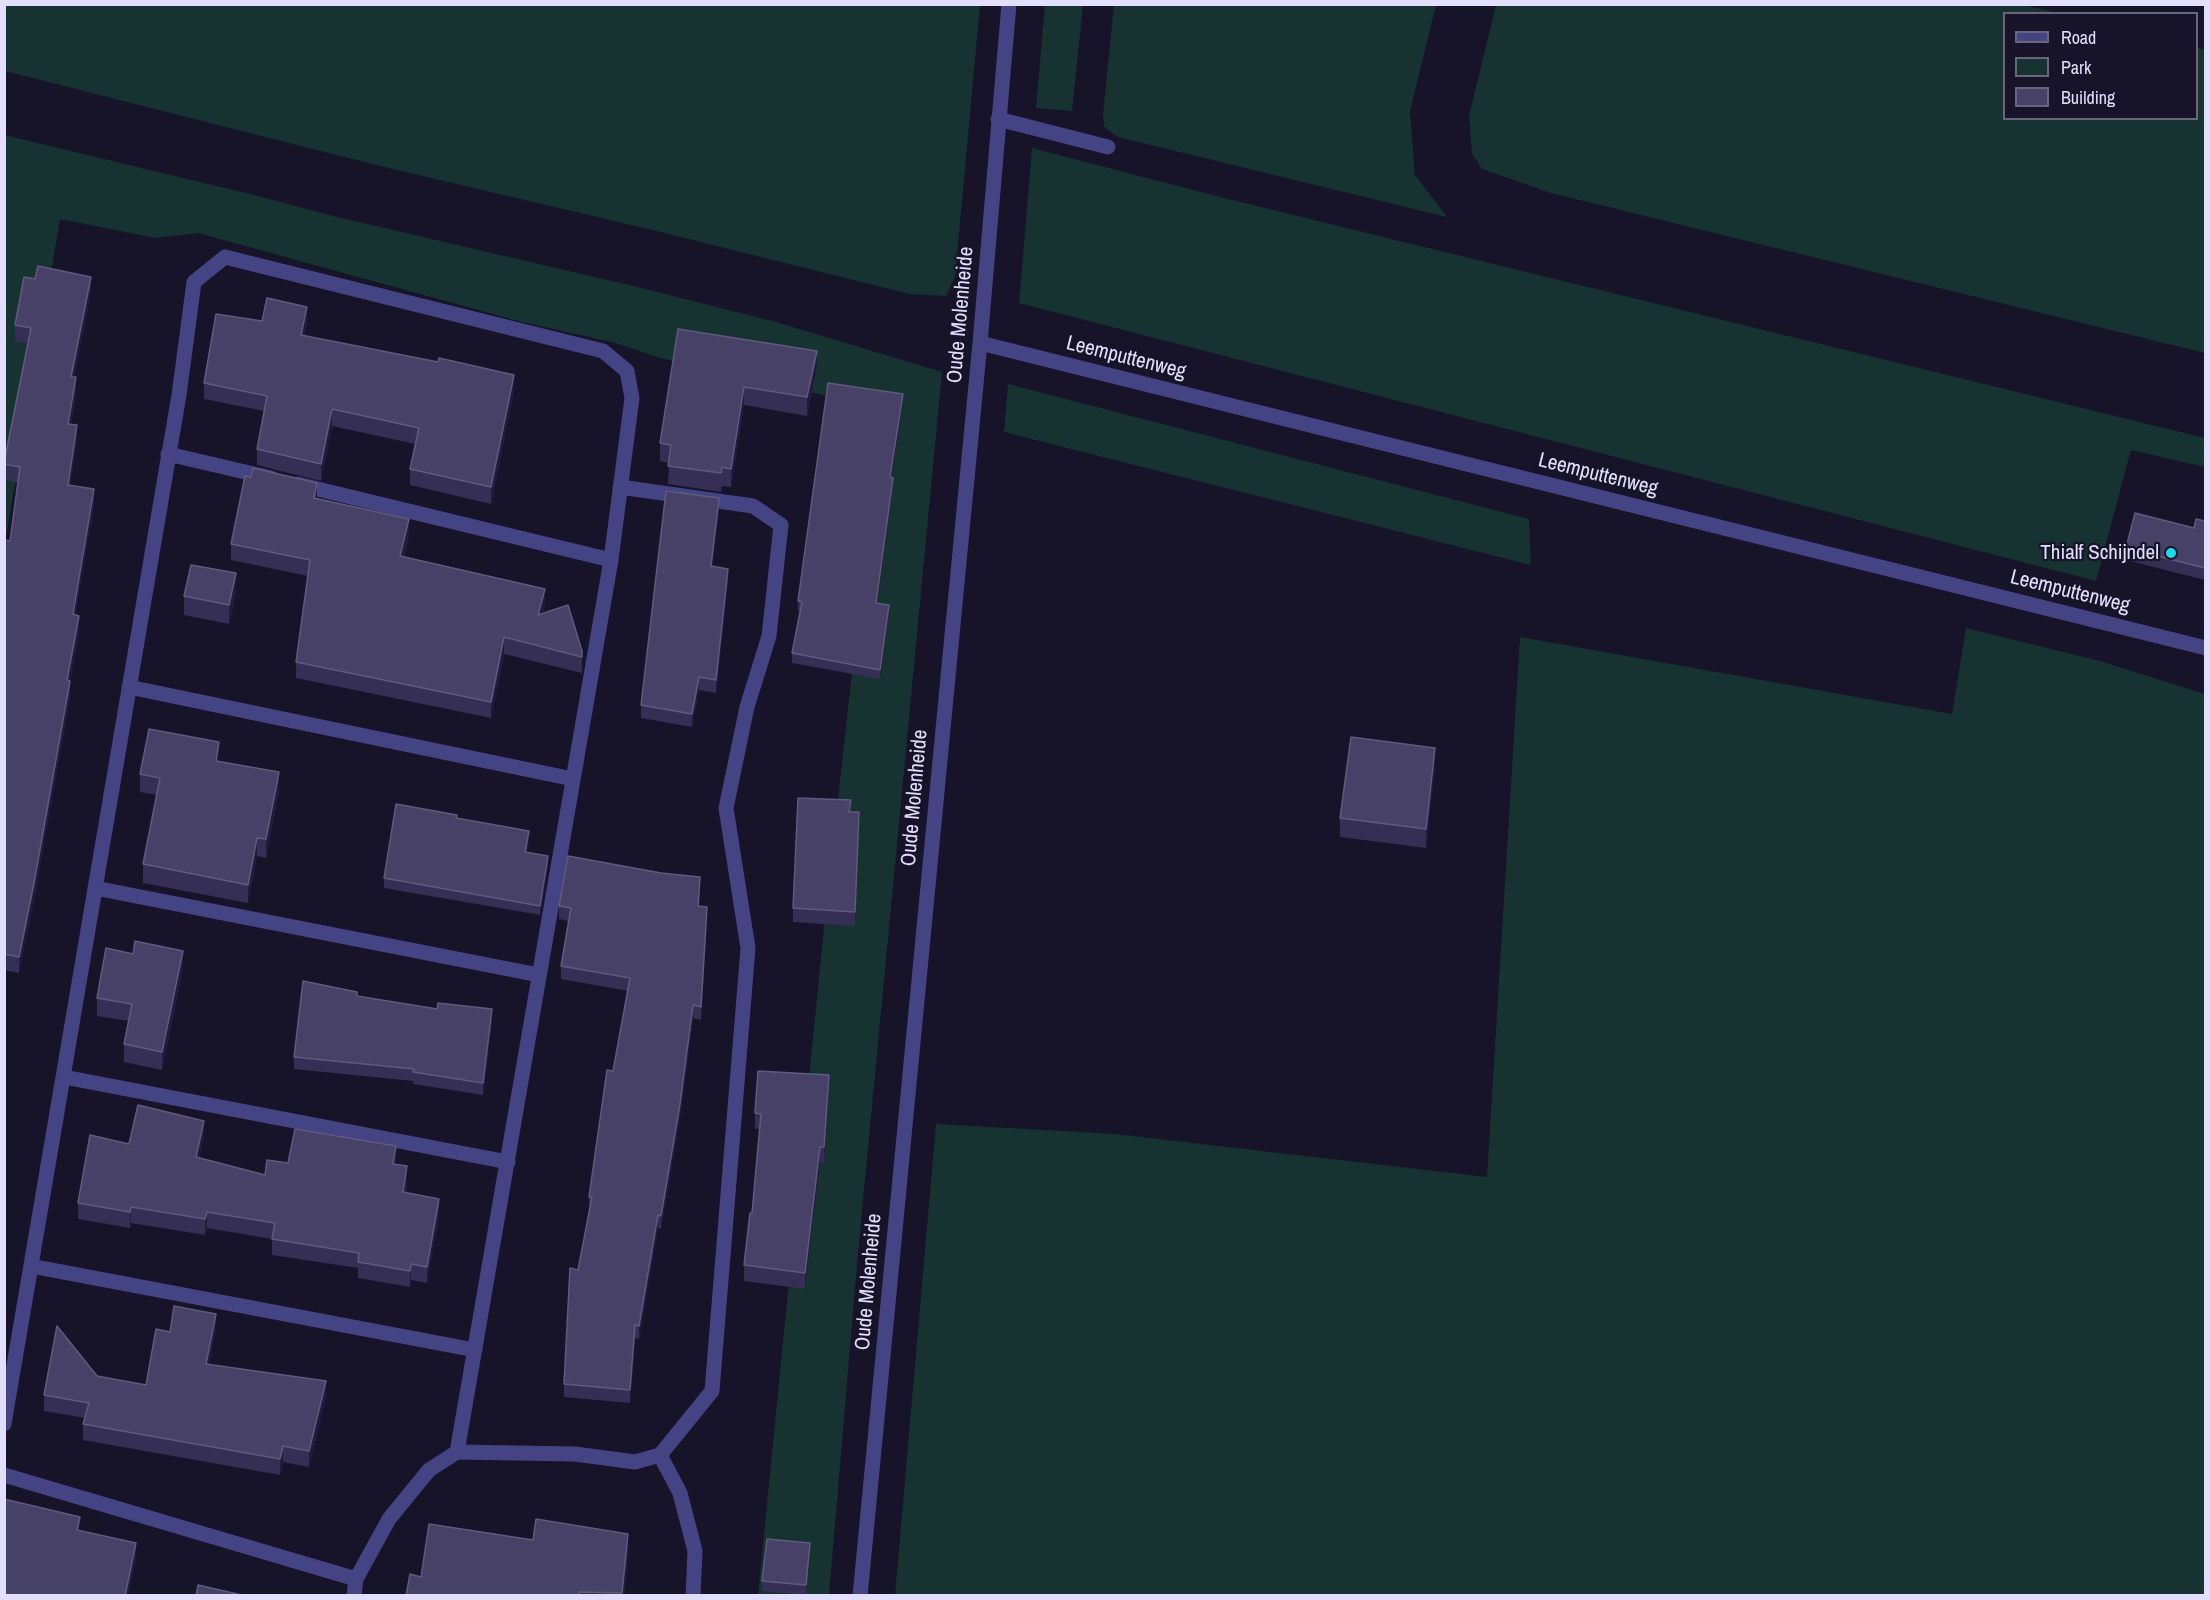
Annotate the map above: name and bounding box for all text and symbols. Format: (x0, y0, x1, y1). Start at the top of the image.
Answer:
legend (2003, 12, 2198, 120)
text: Road (2061, 25, 2096, 50)
text: Park (2061, 55, 2091, 80)
text: Building (2061, 85, 2115, 110)
street label: Oude Molenheide (942, 246, 980, 384)
street label: Leemputtenweg (1064, 331, 1188, 385)
street label: Leemputtenweg (1536, 448, 1660, 502)
place label: Thialf Schijndel (2040, 540, 2159, 566)
marker: Thialf Schijndel (2164, 546, 2178, 560)
street label: Leemputtenweg (2008, 565, 2132, 619)
street label: Oude Molenheide (896, 729, 934, 867)
street label: Oude Molenheide (850, 1213, 888, 1351)

